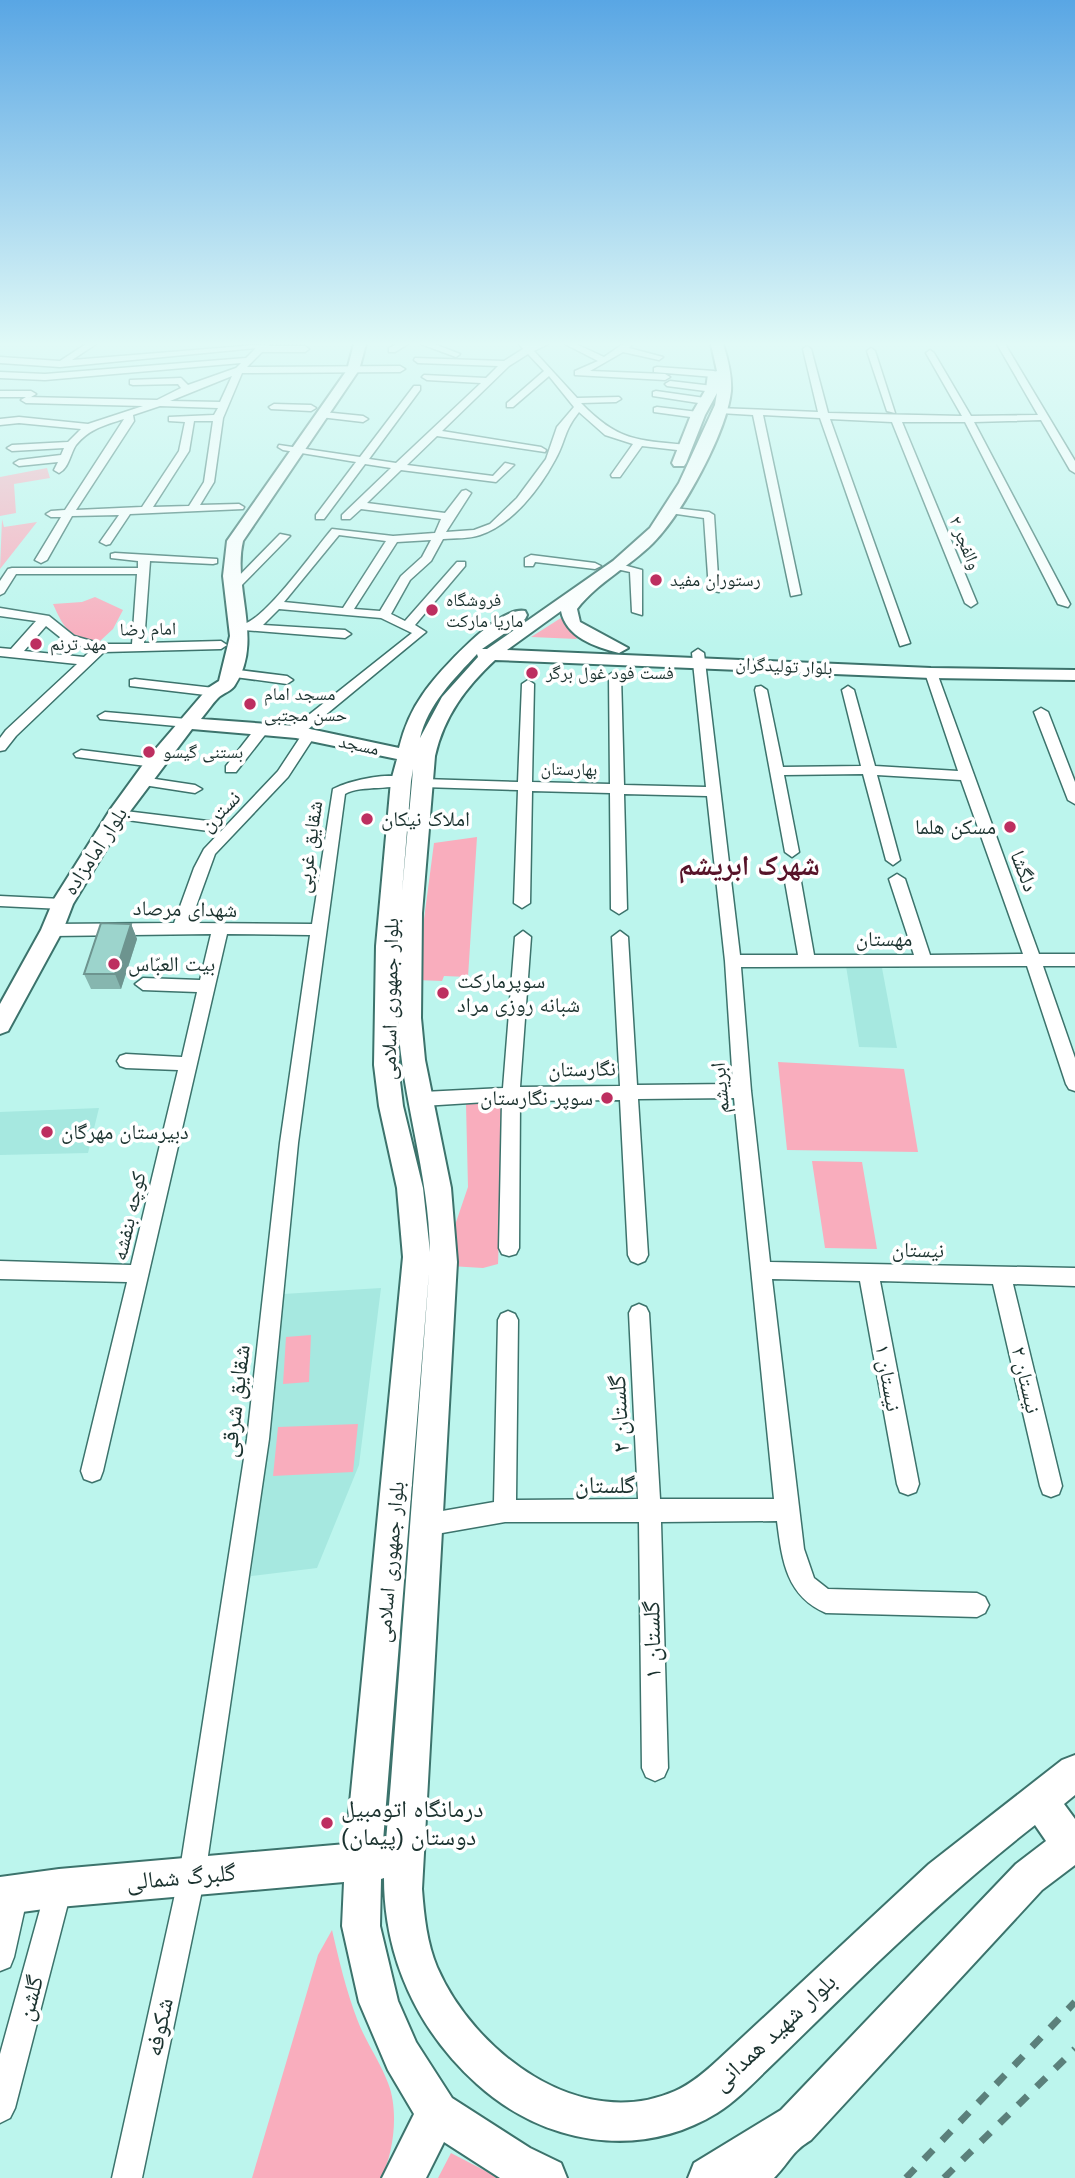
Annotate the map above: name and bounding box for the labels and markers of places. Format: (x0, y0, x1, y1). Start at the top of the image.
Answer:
place label: رستوران مفید (670, 570, 761, 591)
marker: رستوران مفید (648, 572, 664, 588)
place label: فروشگاه ماریا مارکت (446, 590, 523, 631)
marker: فروشگاه ماریا مارکت (424, 602, 440, 618)
place label: مهد ترنم (50, 634, 107, 656)
marker: مهد ترنم (28, 636, 44, 652)
place label: فست فود غول برگر (545, 663, 674, 684)
marker: فست فود غول برگر (524, 665, 540, 681)
place label: مسجد امام حسن مجتبی (264, 684, 347, 726)
marker: مسجد امام حسن مجتبی (242, 696, 258, 712)
place label: بستنی گیسو (163, 742, 243, 763)
marker: بستنی گیسو (141, 744, 157, 760)
place label: املاک نیکان (381, 807, 470, 831)
marker: املاک نیکان (359, 811, 375, 827)
place label: مسکن هلما (915, 815, 996, 840)
marker: مسکن هلما (1002, 819, 1018, 835)
place label: بیت العبّاس (128, 952, 215, 977)
marker: بیت العبّاس (106, 956, 122, 972)
place label: سوپرمارکت شبانه روزی مراد (457, 969, 580, 1017)
marker: سوپرمارکت شبانه روزی مراد (435, 985, 451, 1001)
place label: سوپر نگارستان (480, 1086, 593, 1110)
marker: سوپر نگارستان (599, 1090, 615, 1106)
place label: دبیرستان مهرگان (61, 1120, 189, 1144)
marker: دبیرستان مهرگان (39, 1124, 55, 1140)
place label: درمانگاه اتومبیل دوستان (پیمان) (341, 1795, 483, 1851)
marker: درمانگاه اتومبیل دوستان (پیمان) (319, 1815, 335, 1831)

